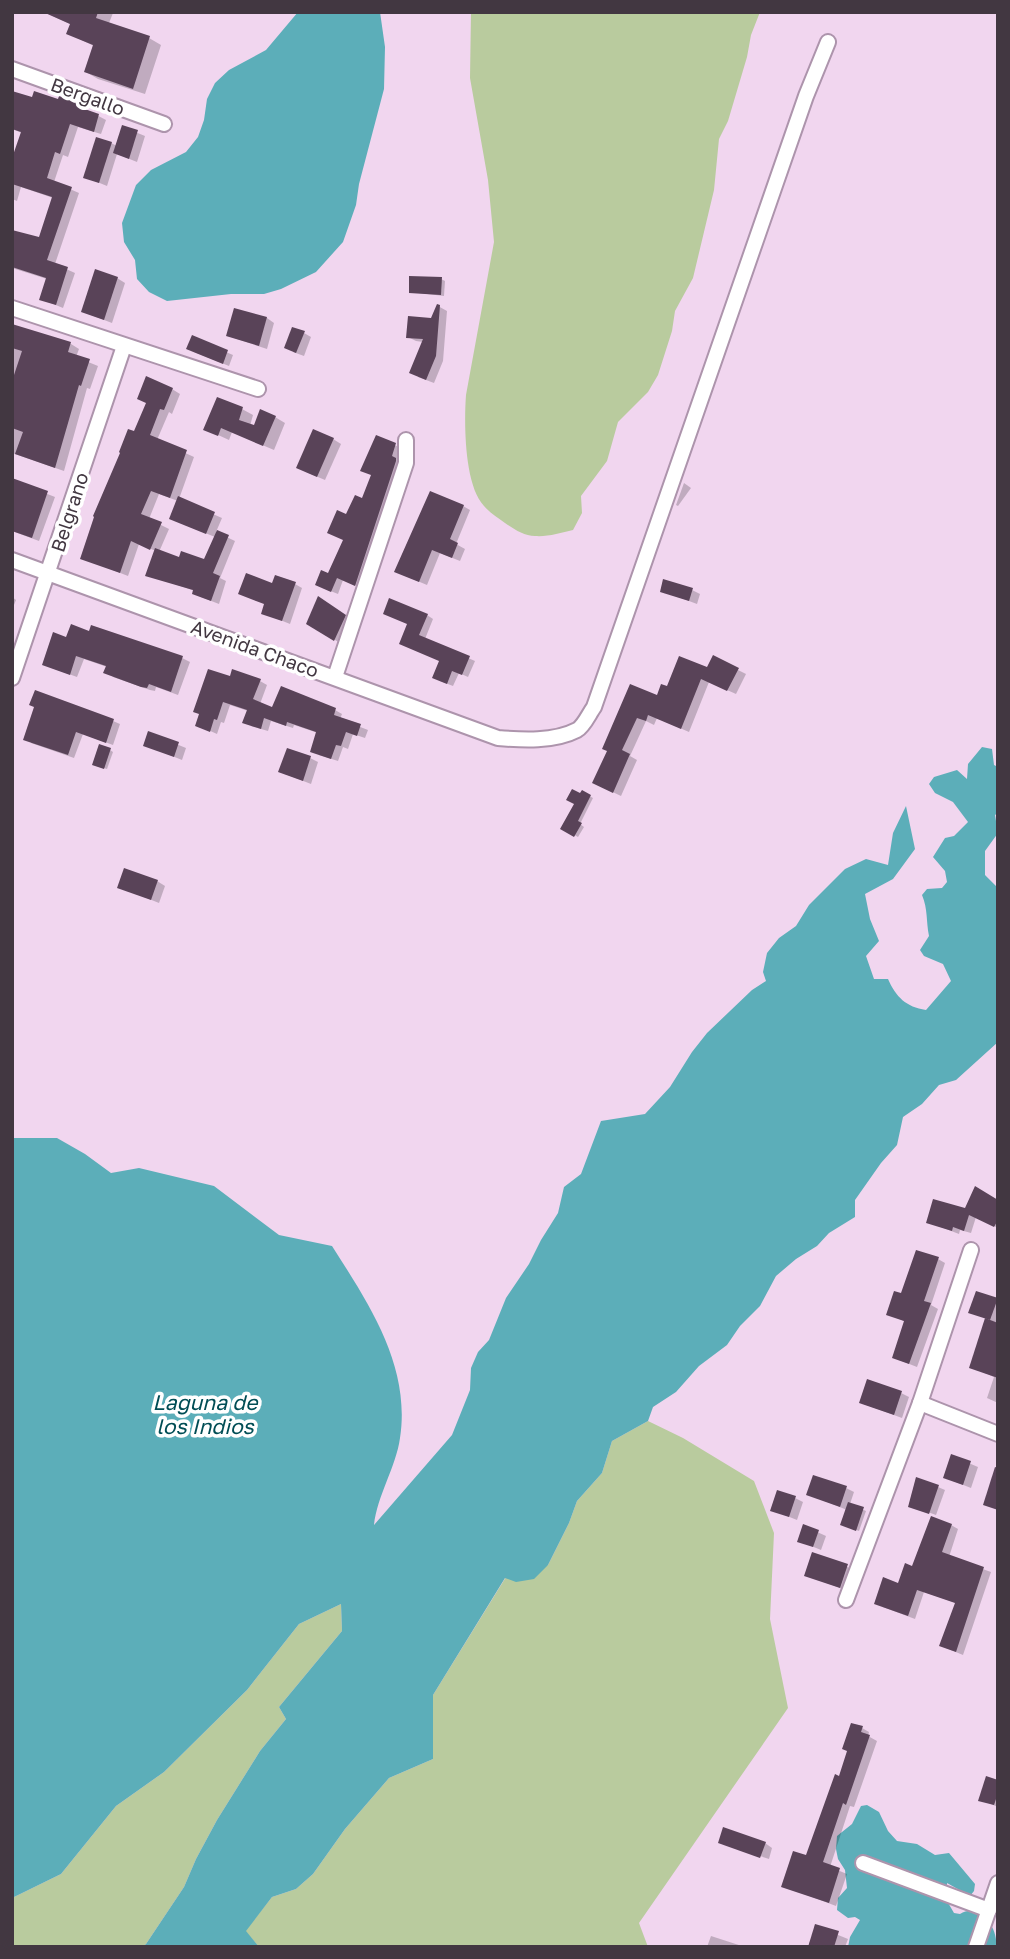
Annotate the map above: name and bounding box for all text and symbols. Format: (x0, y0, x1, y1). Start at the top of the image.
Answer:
street label: Bergallo (48, 72, 128, 120)
street label: Belgrano (45, 469, 93, 555)
street label: Avenida Chaco (188, 614, 322, 682)
water label: Laguna de los Indios (153, 1389, 259, 1439)

